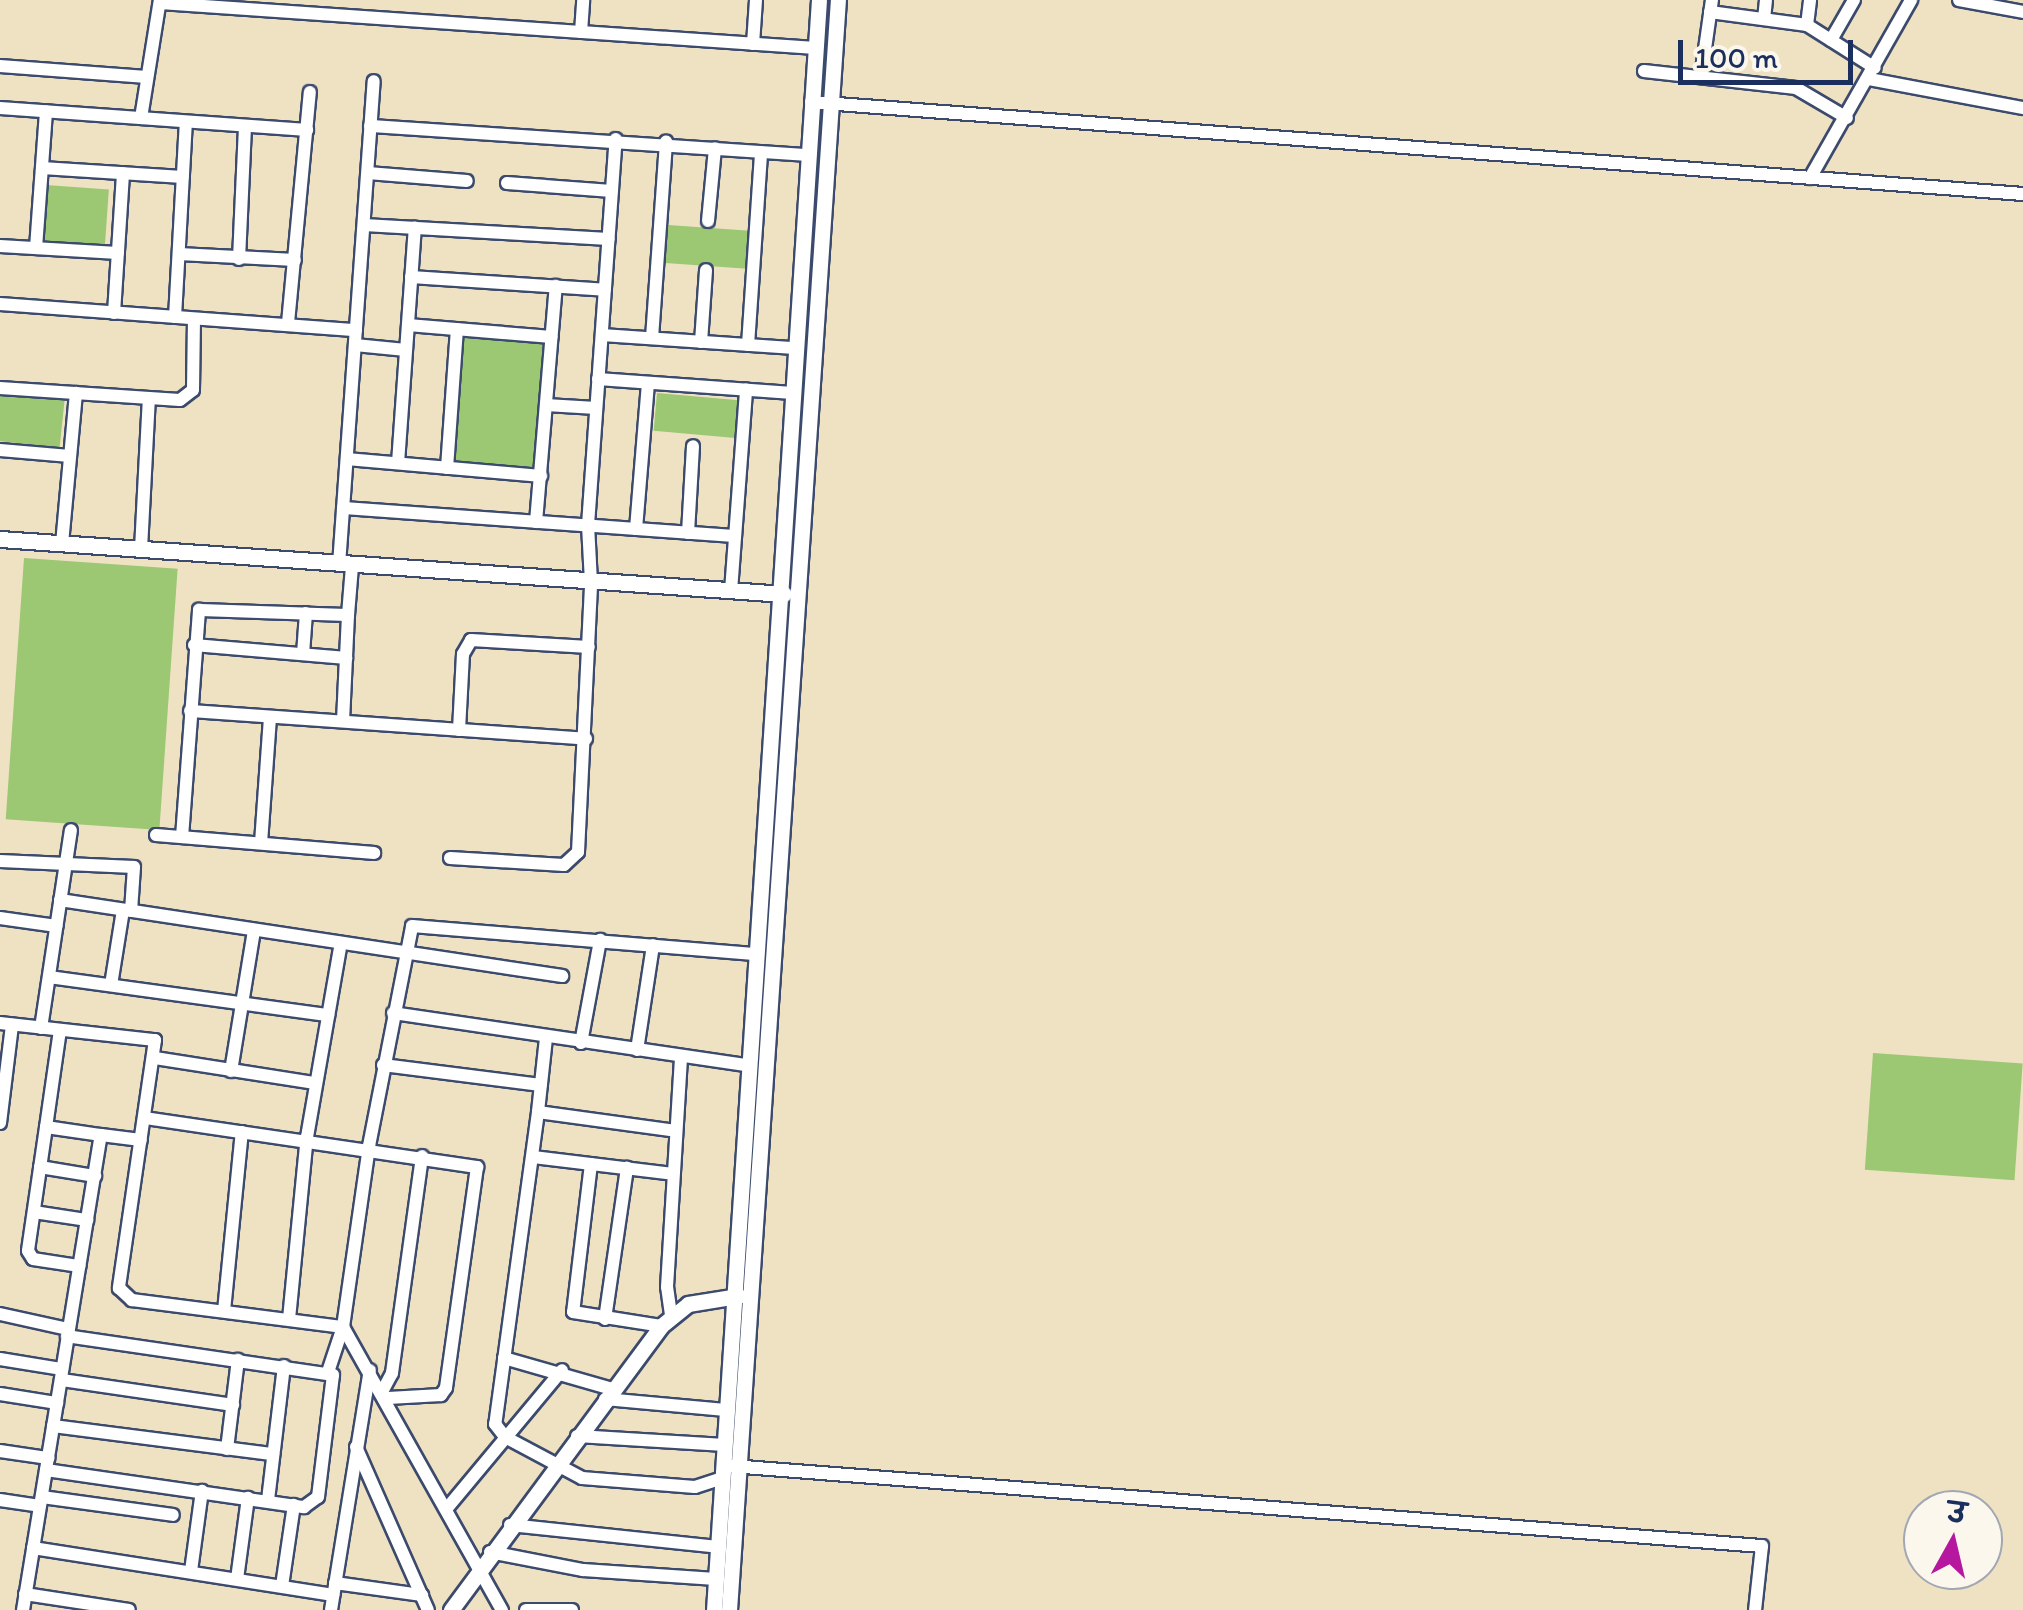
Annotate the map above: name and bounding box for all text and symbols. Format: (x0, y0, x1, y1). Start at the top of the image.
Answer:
scale bar (1683, 20, 1858, 82)
text: 100 m (1695, 39, 1778, 76)
north arrow (1903, 1490, 2003, 1590)
text: उ (1945, 1494, 1969, 1530)

